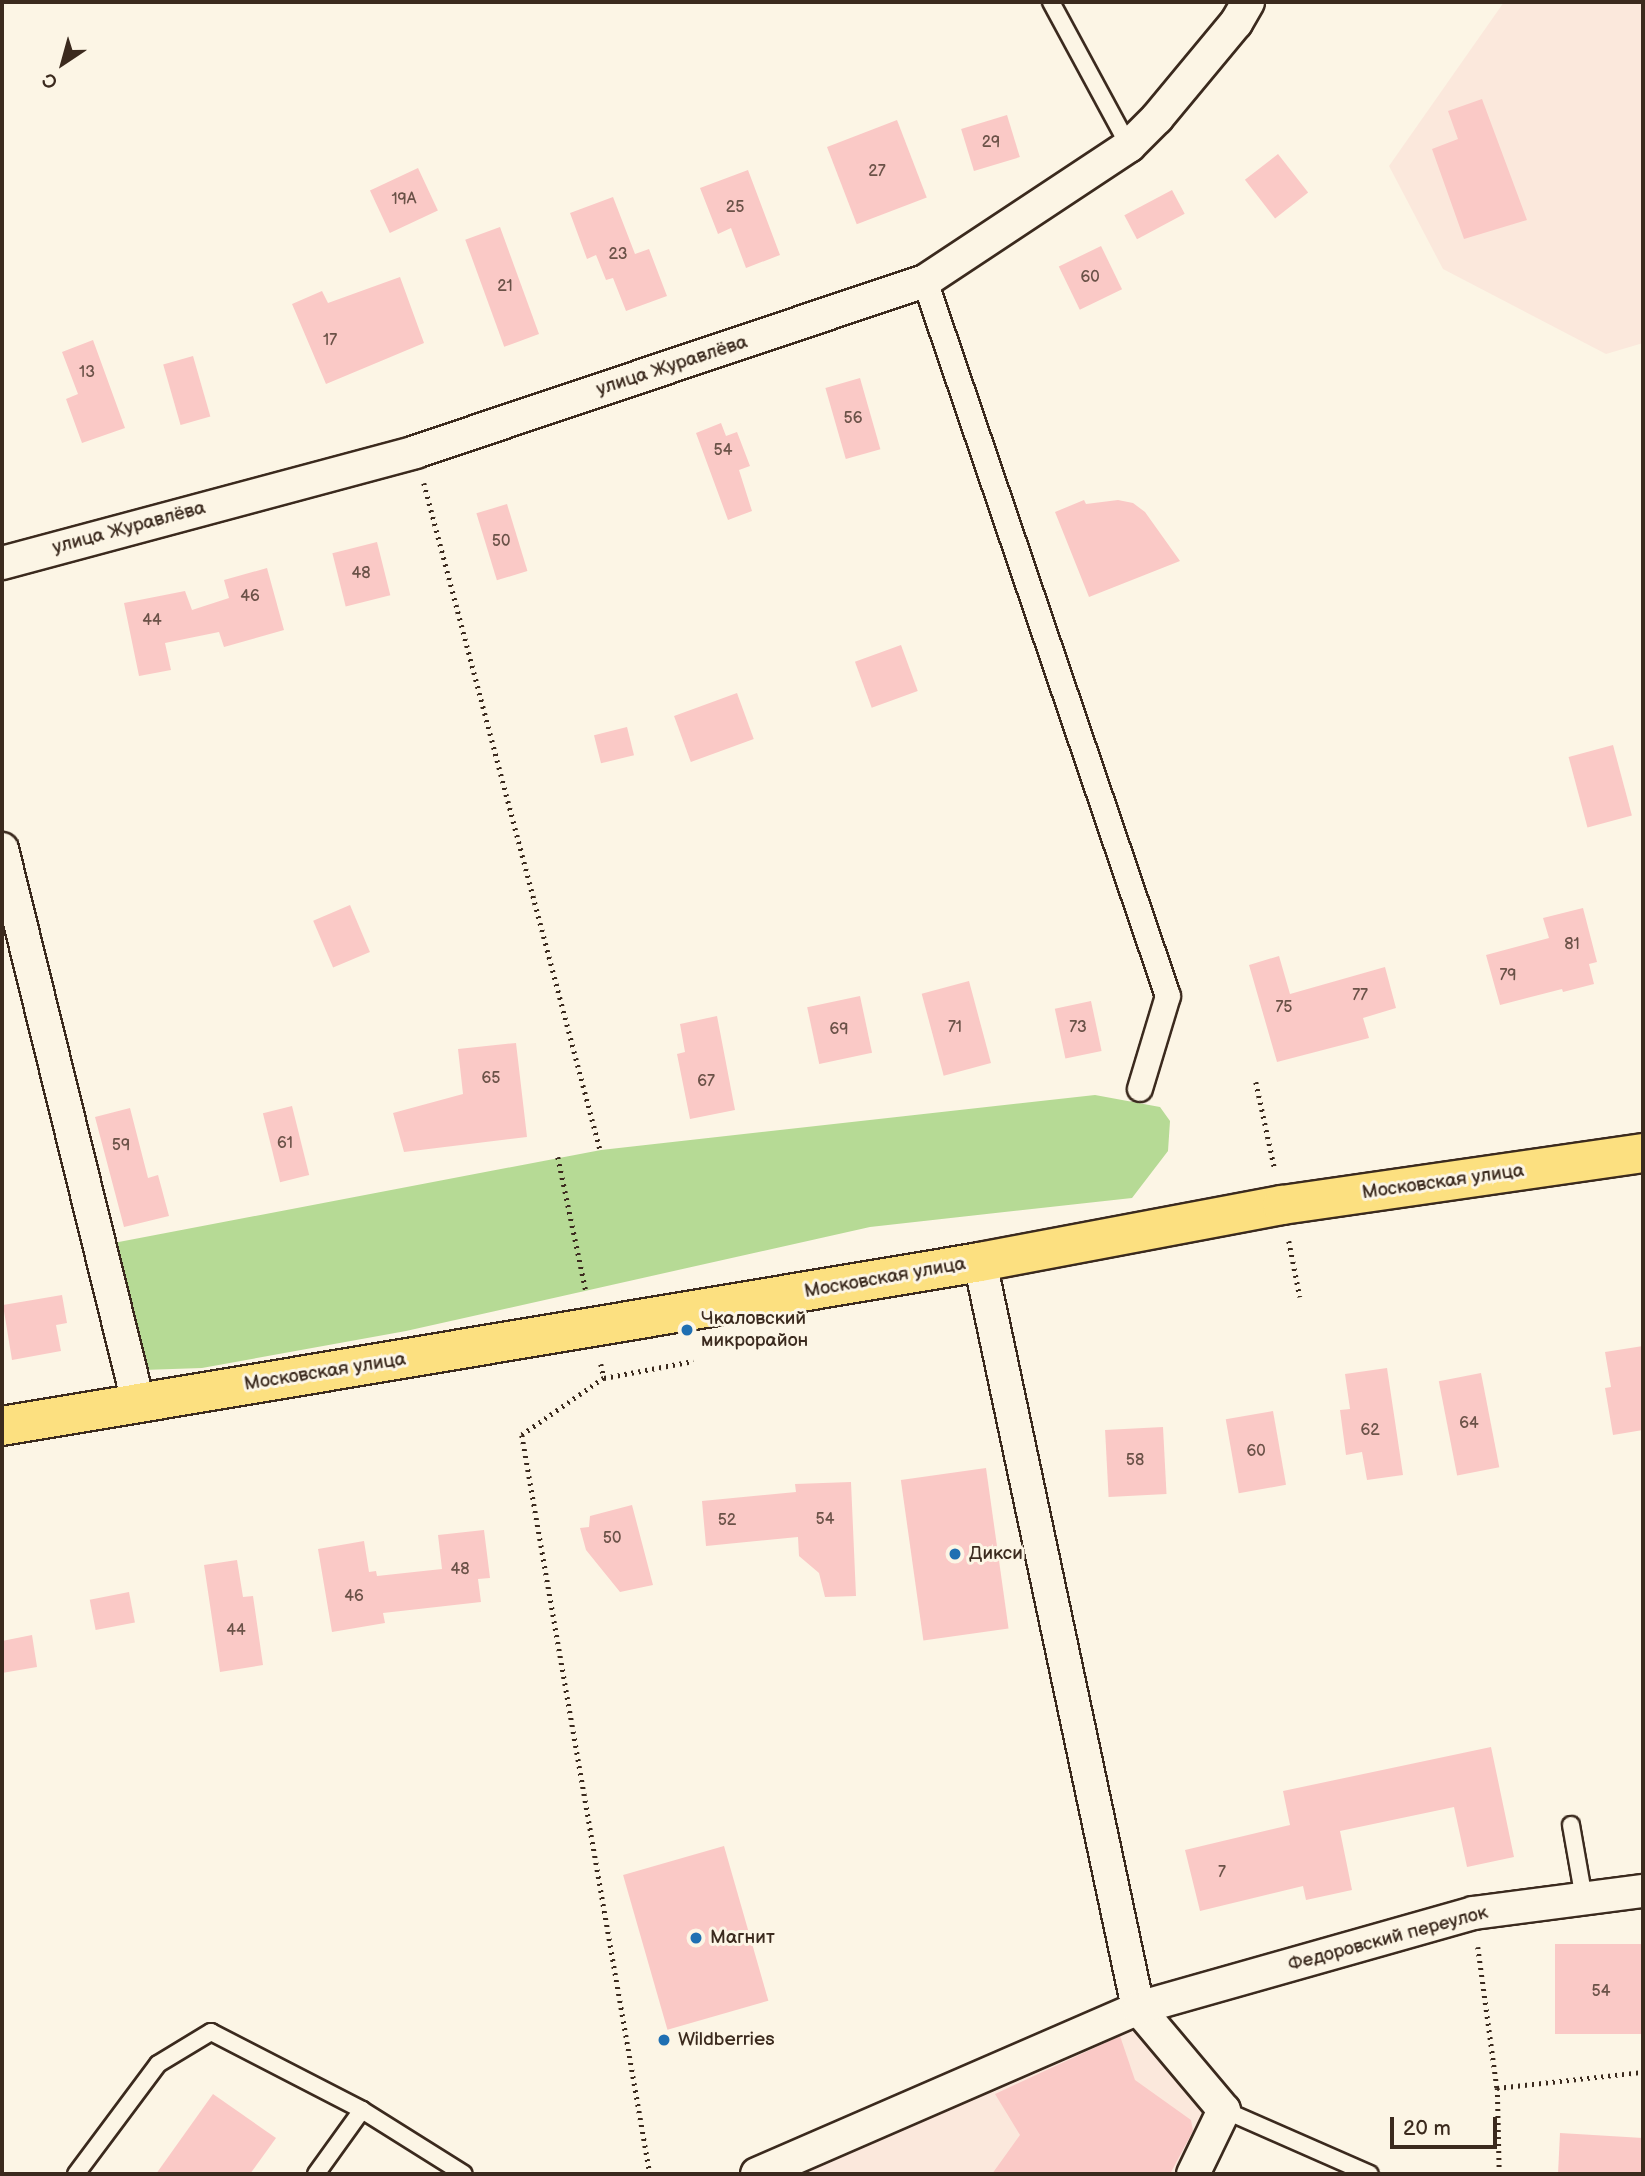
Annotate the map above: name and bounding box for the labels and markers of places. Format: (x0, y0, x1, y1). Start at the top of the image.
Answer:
place label: Чкаловский микрорайон (701, 1308, 808, 1352)
marker: Чкаловский микрорайон (679, 1322, 695, 1338)
place label: Дикси (969, 1543, 1023, 1565)
marker: Дикси (947, 1546, 963, 1562)
place label: Магнит (710, 1927, 775, 1949)
marker: Магнит (688, 1930, 704, 1946)
place label: Wildberries (678, 2029, 775, 2051)
marker: Wildberries (656, 2032, 672, 2048)

